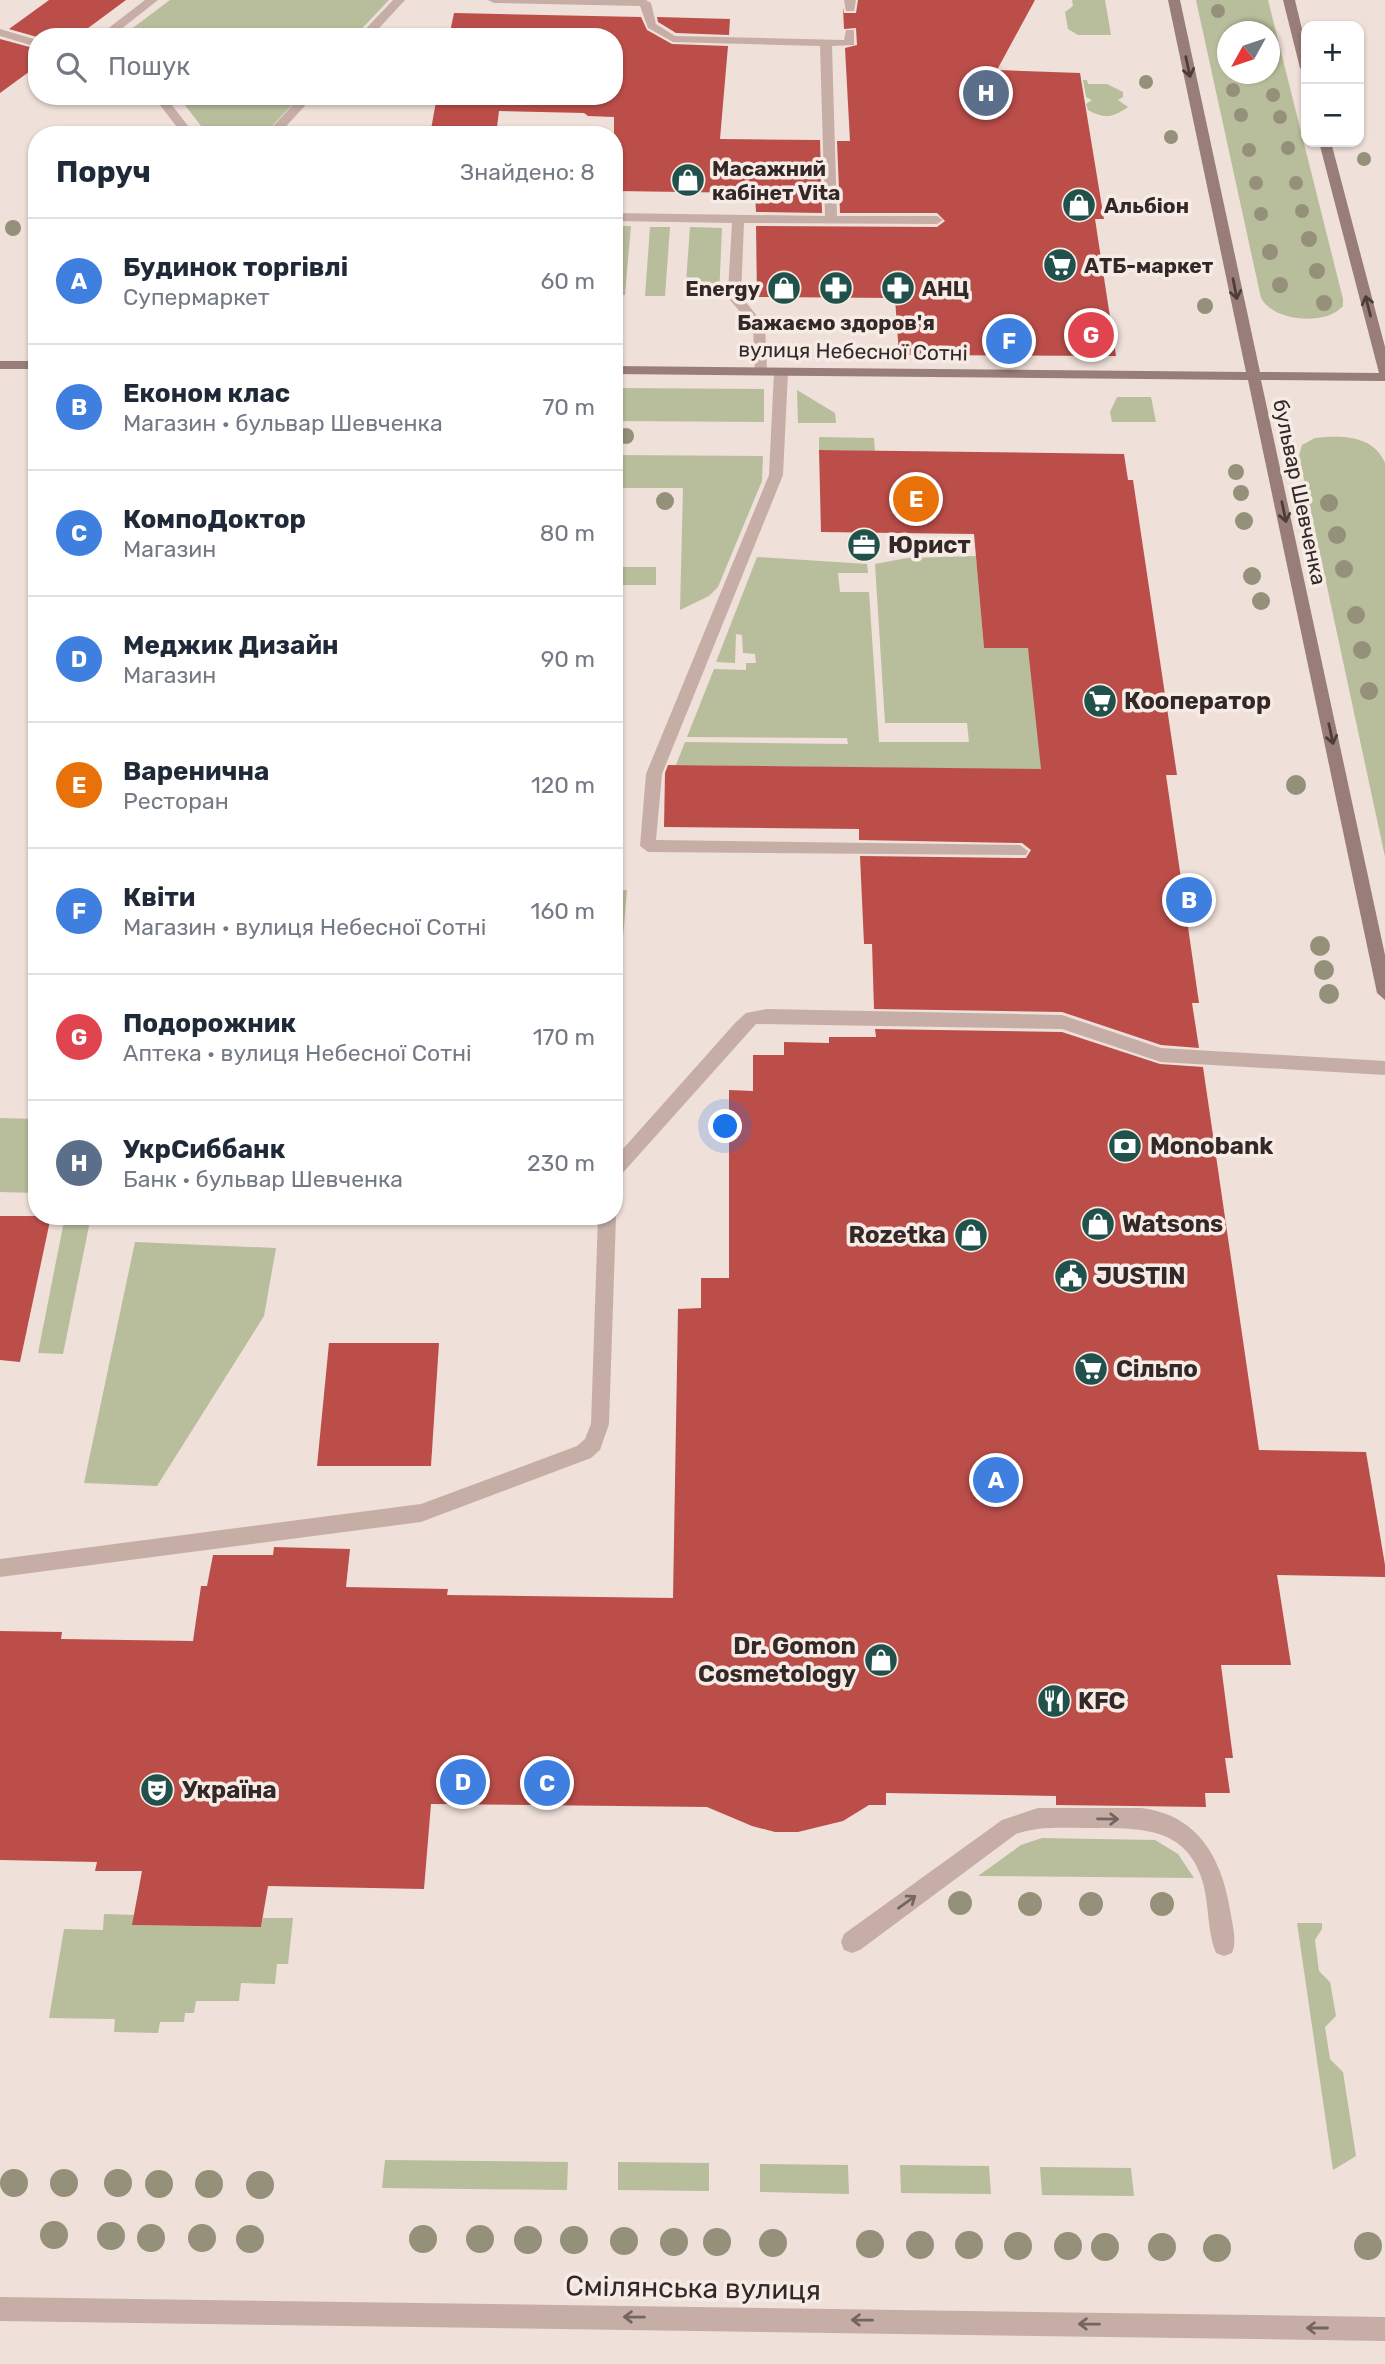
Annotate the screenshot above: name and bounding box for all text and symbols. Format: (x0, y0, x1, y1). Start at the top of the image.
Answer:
north arrow (1217, 21, 1280, 84)
map controls (1301, 21, 1364, 147)
button: + (1301, 21, 1364, 84)
search box (28, 28, 623, 105)
icon: search (52, 48, 90, 86)
text: Пошук (108, 51, 190, 82)
one-way arrow (1182, 55, 1196, 78)
pin: H (963, 67, 1009, 119)
button: − (1301, 84, 1364, 147)
text: Поруч (56, 154, 151, 190)
place label: Масажний кабінет Vita (712, 156, 840, 205)
text: Знайдено: 8 (460, 158, 595, 186)
shop icon: Масажний кабінет Vita (669, 161, 707, 199)
shop icon: Альбіон (1060, 186, 1098, 224)
place label: Альбіон (1104, 193, 1189, 218)
supermarket icon: АТБ-маркет (1041, 246, 1079, 284)
text: Будинок торгівлі (123, 252, 348, 283)
place label: АТБ-маркет (1084, 253, 1214, 278)
text: A (71, 267, 87, 295)
text: 60 m (540, 267, 595, 295)
shop icon: Energy (765, 269, 803, 307)
pharmacy icon: Бажаємо здоров'я (817, 269, 855, 307)
pharmacy icon: АНЦ (879, 269, 917, 307)
place label: Energy (685, 276, 760, 301)
place label: АНЦ (922, 276, 969, 301)
one-way arrow (1229, 277, 1243, 300)
text: Супермаркет (123, 283, 270, 311)
one-way arrow (1361, 295, 1374, 317)
pin: G (1068, 309, 1114, 361)
place label: Бажаємо здоров'я (737, 310, 935, 335)
pin: F (986, 315, 1032, 367)
street label: вулиця Небесної Сотні (738, 337, 968, 365)
text: Економ клас (123, 378, 290, 409)
text: B (71, 393, 87, 421)
text: 70 m (543, 393, 595, 421)
street label: бульвар Шевченка (1268, 397, 1332, 587)
text: Магазин · бульвар Шевченка (123, 409, 443, 437)
pin: E (893, 473, 939, 525)
one-way arrow (1277, 500, 1291, 523)
text: КомпоДоктор (123, 504, 306, 535)
text: C (71, 519, 87, 547)
text: 80 m (540, 519, 595, 547)
office icon: Юрист (845, 526, 883, 564)
place label: Юрист (888, 531, 971, 559)
text: Магазин (123, 535, 216, 563)
text: Меджик Дизайн (123, 630, 339, 661)
text: D (71, 645, 87, 673)
text: 90 m (541, 645, 595, 673)
text: Магазин (123, 661, 216, 689)
supermarket icon: Кооператор (1081, 682, 1119, 720)
place label: Кооператор (1124, 687, 1271, 715)
one-way arrow (1324, 722, 1338, 745)
text: Варенична (123, 756, 269, 787)
text: E (72, 771, 86, 799)
text: 120 m (531, 771, 595, 799)
text: Ресторан (123, 787, 229, 815)
pin: B (1166, 874, 1212, 926)
text: Квіти (123, 882, 195, 913)
text: F (72, 897, 86, 925)
text: 160 m (531, 897, 595, 925)
text: Магазин · вулиця Небесної Сотні (123, 913, 486, 941)
text: Подорожник (123, 1008, 296, 1039)
text: G (71, 1023, 87, 1051)
text: 170 m (533, 1023, 595, 1051)
text: Аптека · вулиця Небесної Сотні (123, 1039, 472, 1067)
your location (708, 1109, 742, 1143)
bank icon: Monobank (1106, 1127, 1144, 1165)
place label: Monobank (1150, 1132, 1273, 1160)
text: УкрСиббанк (123, 1134, 285, 1165)
text: H (70, 1149, 88, 1177)
text: 230 m (527, 1149, 595, 1177)
text: Банк · бульвар Шевченка (123, 1165, 403, 1193)
shop icon: Watsons (1079, 1205, 1117, 1243)
place label: Watsons (1122, 1210, 1223, 1238)
shop icon: Rozetka (952, 1216, 990, 1254)
place label: Rozetka (849, 1221, 946, 1249)
public building icon: JUSTIN (1052, 1257, 1090, 1295)
place label: JUSTIN (1096, 1262, 1185, 1290)
supermarket icon: Сільпо (1072, 1350, 1110, 1388)
place label: Сільпо (1116, 1355, 1198, 1383)
pin: A (973, 1454, 1019, 1506)
place label: Dr. Gomon Cosmetology (698, 1632, 856, 1688)
shop icon: Dr. Gomon Cosmetology (862, 1641, 900, 1679)
restaurant icon: KFC (1035, 1682, 1073, 1720)
place label: KFC (1078, 1687, 1126, 1715)
pin: D (440, 1756, 486, 1808)
pin: C (524, 1757, 570, 1809)
theatre icon: Україна (138, 1771, 176, 1809)
place label: Україна (182, 1776, 277, 1804)
one-way arrow (1096, 1812, 1119, 1825)
one-way arrow (897, 1895, 916, 1909)
street label: Смілянська вулиця (565, 2269, 821, 2307)
one-way arrow (623, 2311, 646, 2324)
one-way arrow (851, 2313, 874, 2327)
one-way arrow (1078, 2318, 1101, 2331)
one-way arrow (1306, 2321, 1329, 2335)

